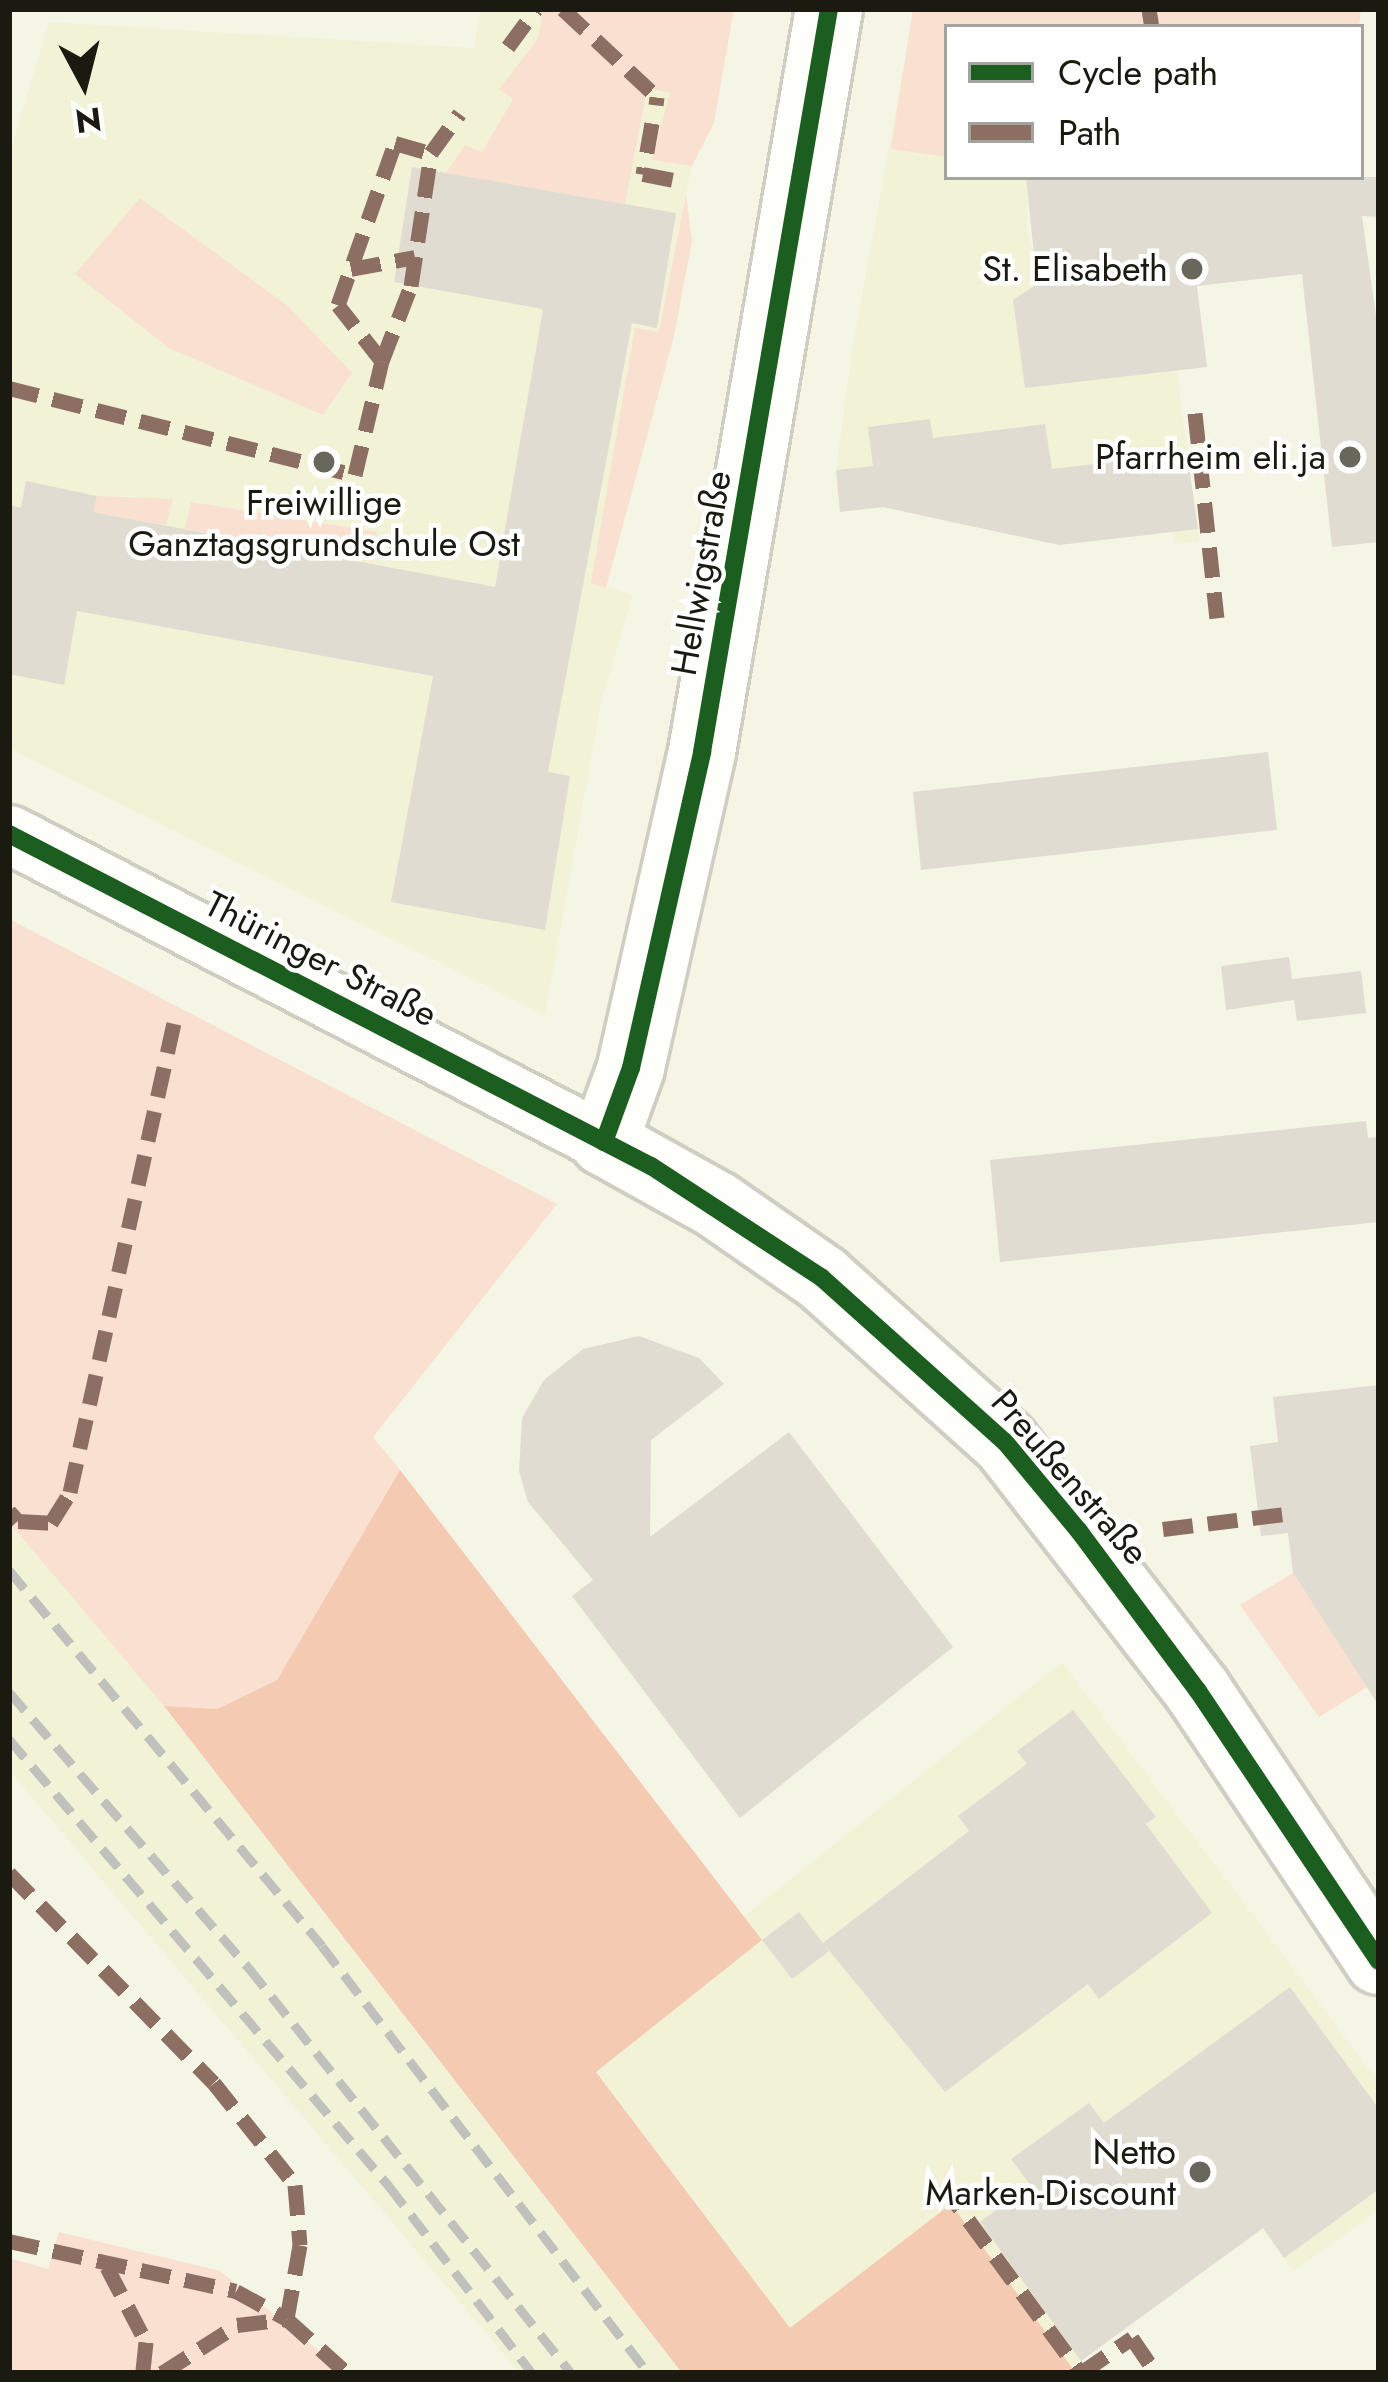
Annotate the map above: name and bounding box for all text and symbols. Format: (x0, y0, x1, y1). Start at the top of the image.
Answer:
north arrow (24, 24, 144, 144)
legend (944, 24, 1364, 180)
text: Cycle path (1058, 46, 1218, 98)
text: N (73, 95, 104, 145)
text: Path (1058, 106, 1122, 158)
place label: St. Elisabeth (982, 247, 1168, 291)
marker: St. Elisabeth (1179, 256, 1205, 282)
place label: Pfarrheim eli.ja (1095, 435, 1326, 479)
marker: Pfarrheim eli.ja (1337, 444, 1363, 470)
marker: Freiwillige Ganztagsgrundschule Ost (311, 449, 337, 475)
street label: Hellwigstraße (662, 467, 740, 679)
place label: Freiwillige Ganztagsgrundschule Ost (128, 480, 520, 565)
street label: Thüringer Straße (198, 882, 444, 1036)
street label: Preußenstraße (982, 1381, 1158, 1573)
place label: Netto Marken-Discount (925, 2129, 1176, 2214)
marker: Netto Marken-Discount (1187, 2159, 1213, 2185)

